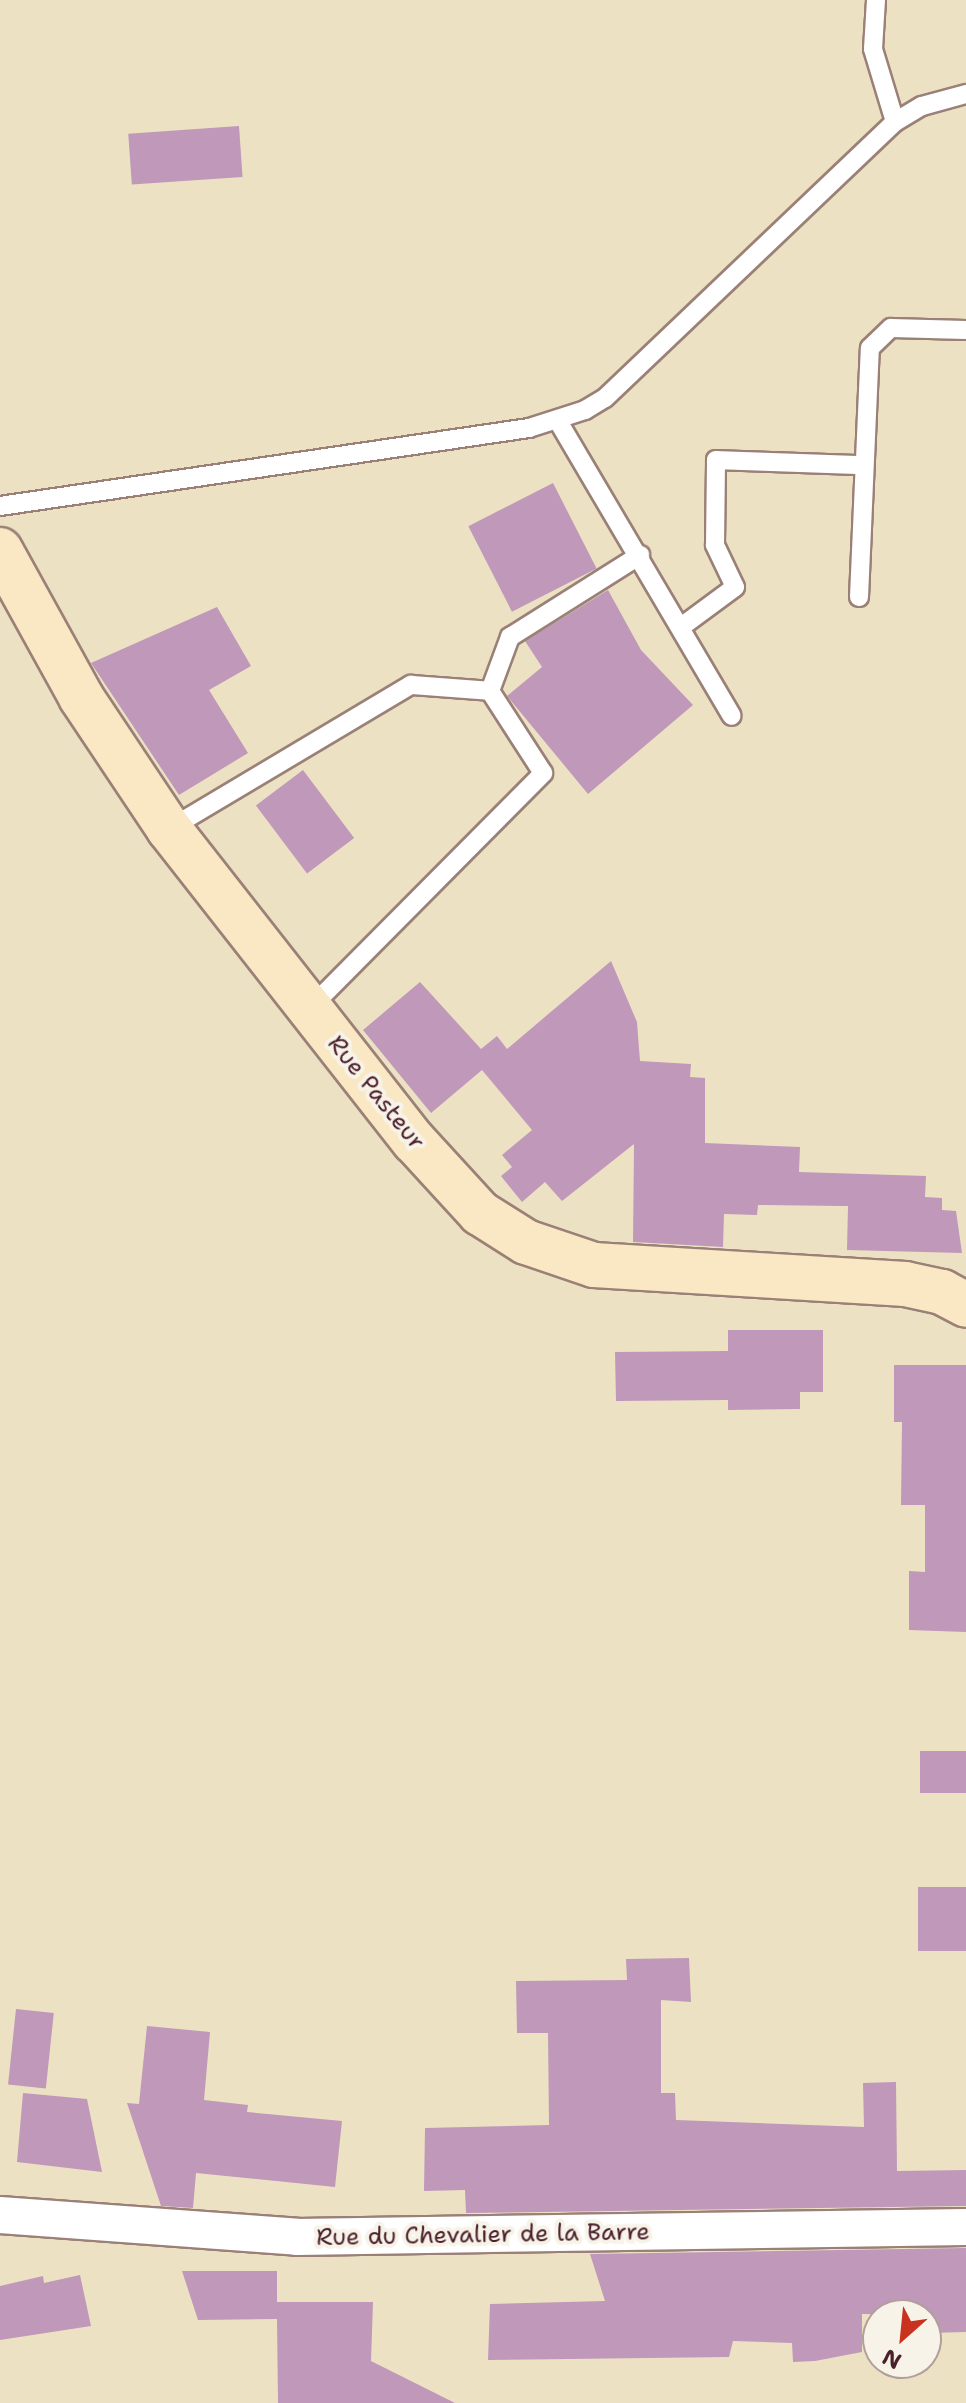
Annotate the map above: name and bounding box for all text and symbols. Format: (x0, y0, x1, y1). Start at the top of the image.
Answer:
street label: Rue Pasteur (321, 1030, 431, 1156)
street label: Rue du Chevalier de la Barre (316, 2218, 650, 2252)
north arrow (862, 2299, 942, 2379)
text: N (877, 2342, 906, 2376)

